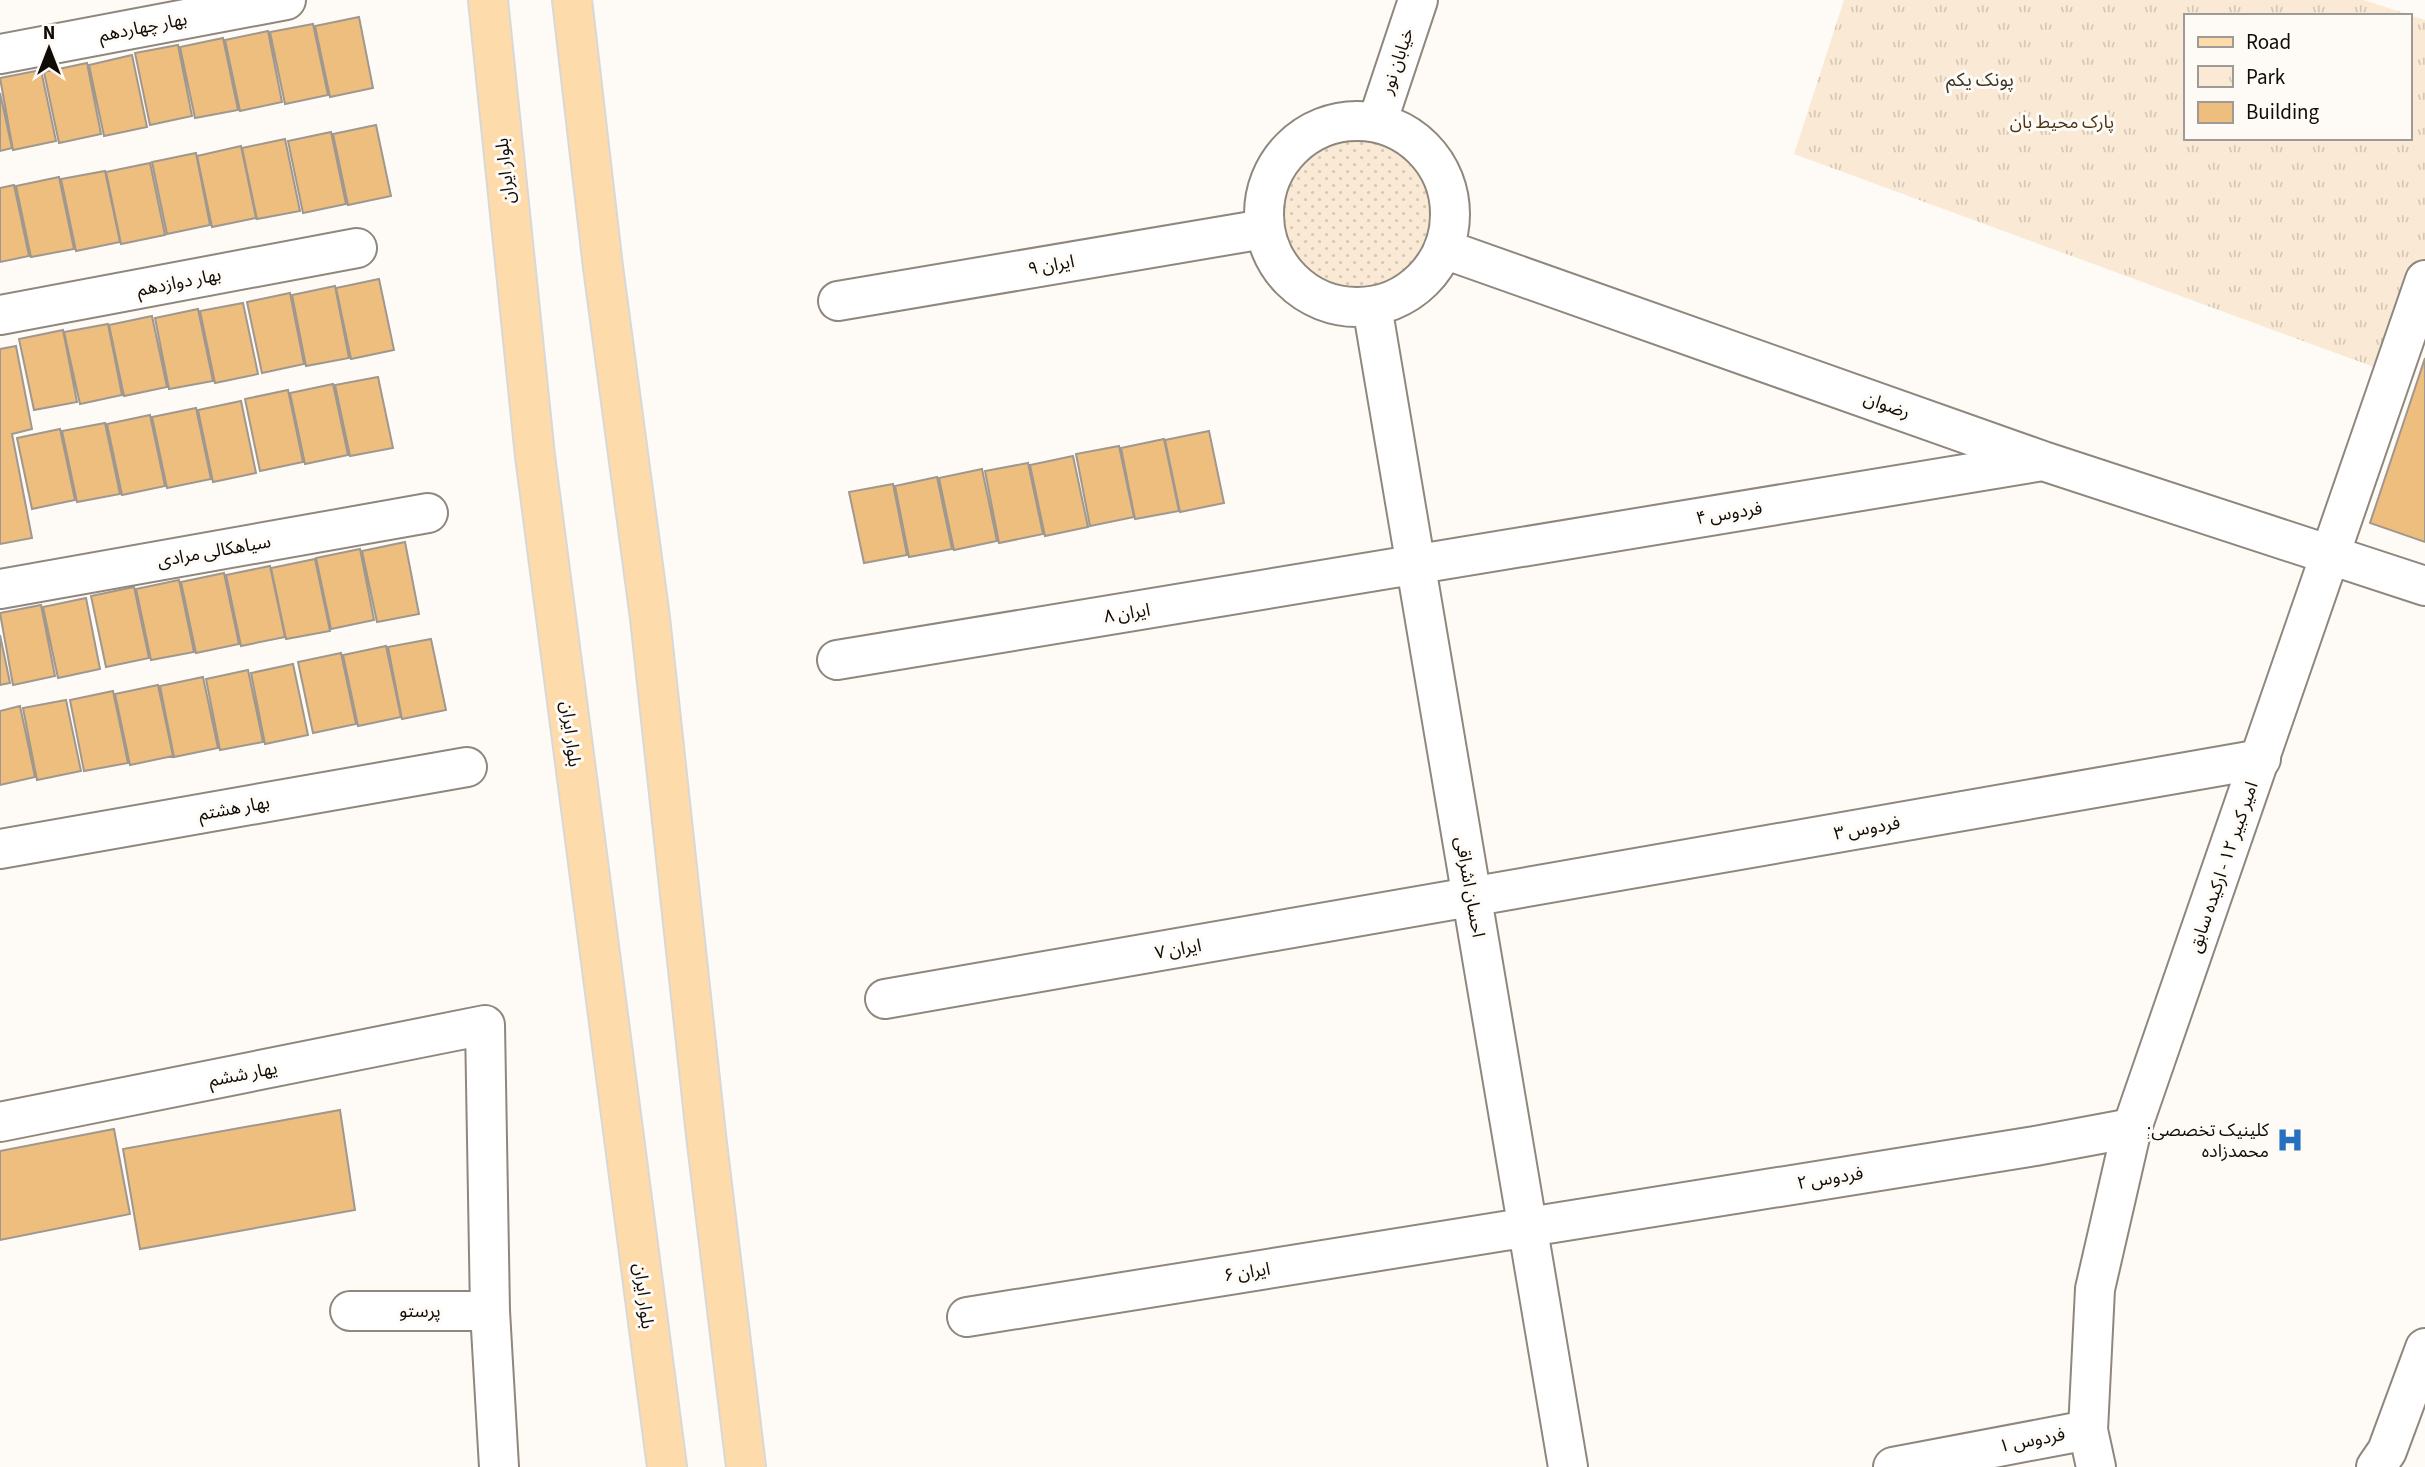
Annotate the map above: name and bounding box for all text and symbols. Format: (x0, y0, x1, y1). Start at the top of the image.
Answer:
street label: بهار چهاردهم (97, 7, 189, 48)
north arrow (14, 14, 84, 84)
legend (2184, 14, 2411, 140)
text: N (43, 20, 55, 47)
street label: خیابان نور (1374, 25, 1420, 99)
text: Road (2246, 27, 2291, 57)
text: Park (2246, 62, 2286, 92)
district label: پونک یکم (1946, 67, 2014, 94)
text: Building (2246, 97, 2320, 127)
park label: پارک محیط بان (2010, 110, 2114, 135)
street label: بلوار ایران (490, 137, 521, 205)
street label: ایران ۹ (1026, 249, 1076, 282)
street label: بهار دوازدهم (135, 262, 223, 303)
street label: رضوان (1860, 386, 1913, 425)
street label: فردوس ۴ (1694, 496, 1764, 531)
street label: سیاهکالی مرادی (155, 529, 273, 574)
street label: ایران ۸ (1102, 597, 1152, 630)
street label: بلوار ایران (554, 700, 587, 768)
street label: امیر کبیر ۱۲ - ارکیده سابق (2182, 778, 2264, 956)
street label: بهار هشتم (197, 790, 272, 827)
street label: فردوس ۳ (1832, 810, 1902, 847)
street label: احسان اشراقی (1448, 835, 1491, 939)
street label: ایران ۷ (1153, 933, 1203, 966)
street label: یهار ششم (207, 1056, 280, 1093)
place label: ;کلینیک تخصصی محمدزاده (2147, 1118, 2270, 1164)
hospital icon: ;کلینیک تخصصی محمدزاده (2275, 1125, 2305, 1155)
street label: فردوس ۲ (1795, 1161, 1865, 1196)
street label: ایران ۶ (1222, 1256, 1272, 1289)
street label: بلوار ایران (627, 1262, 660, 1330)
street label: پرستو (399, 1299, 441, 1324)
street label: فردوس ۱ (1997, 1422, 2067, 1459)

